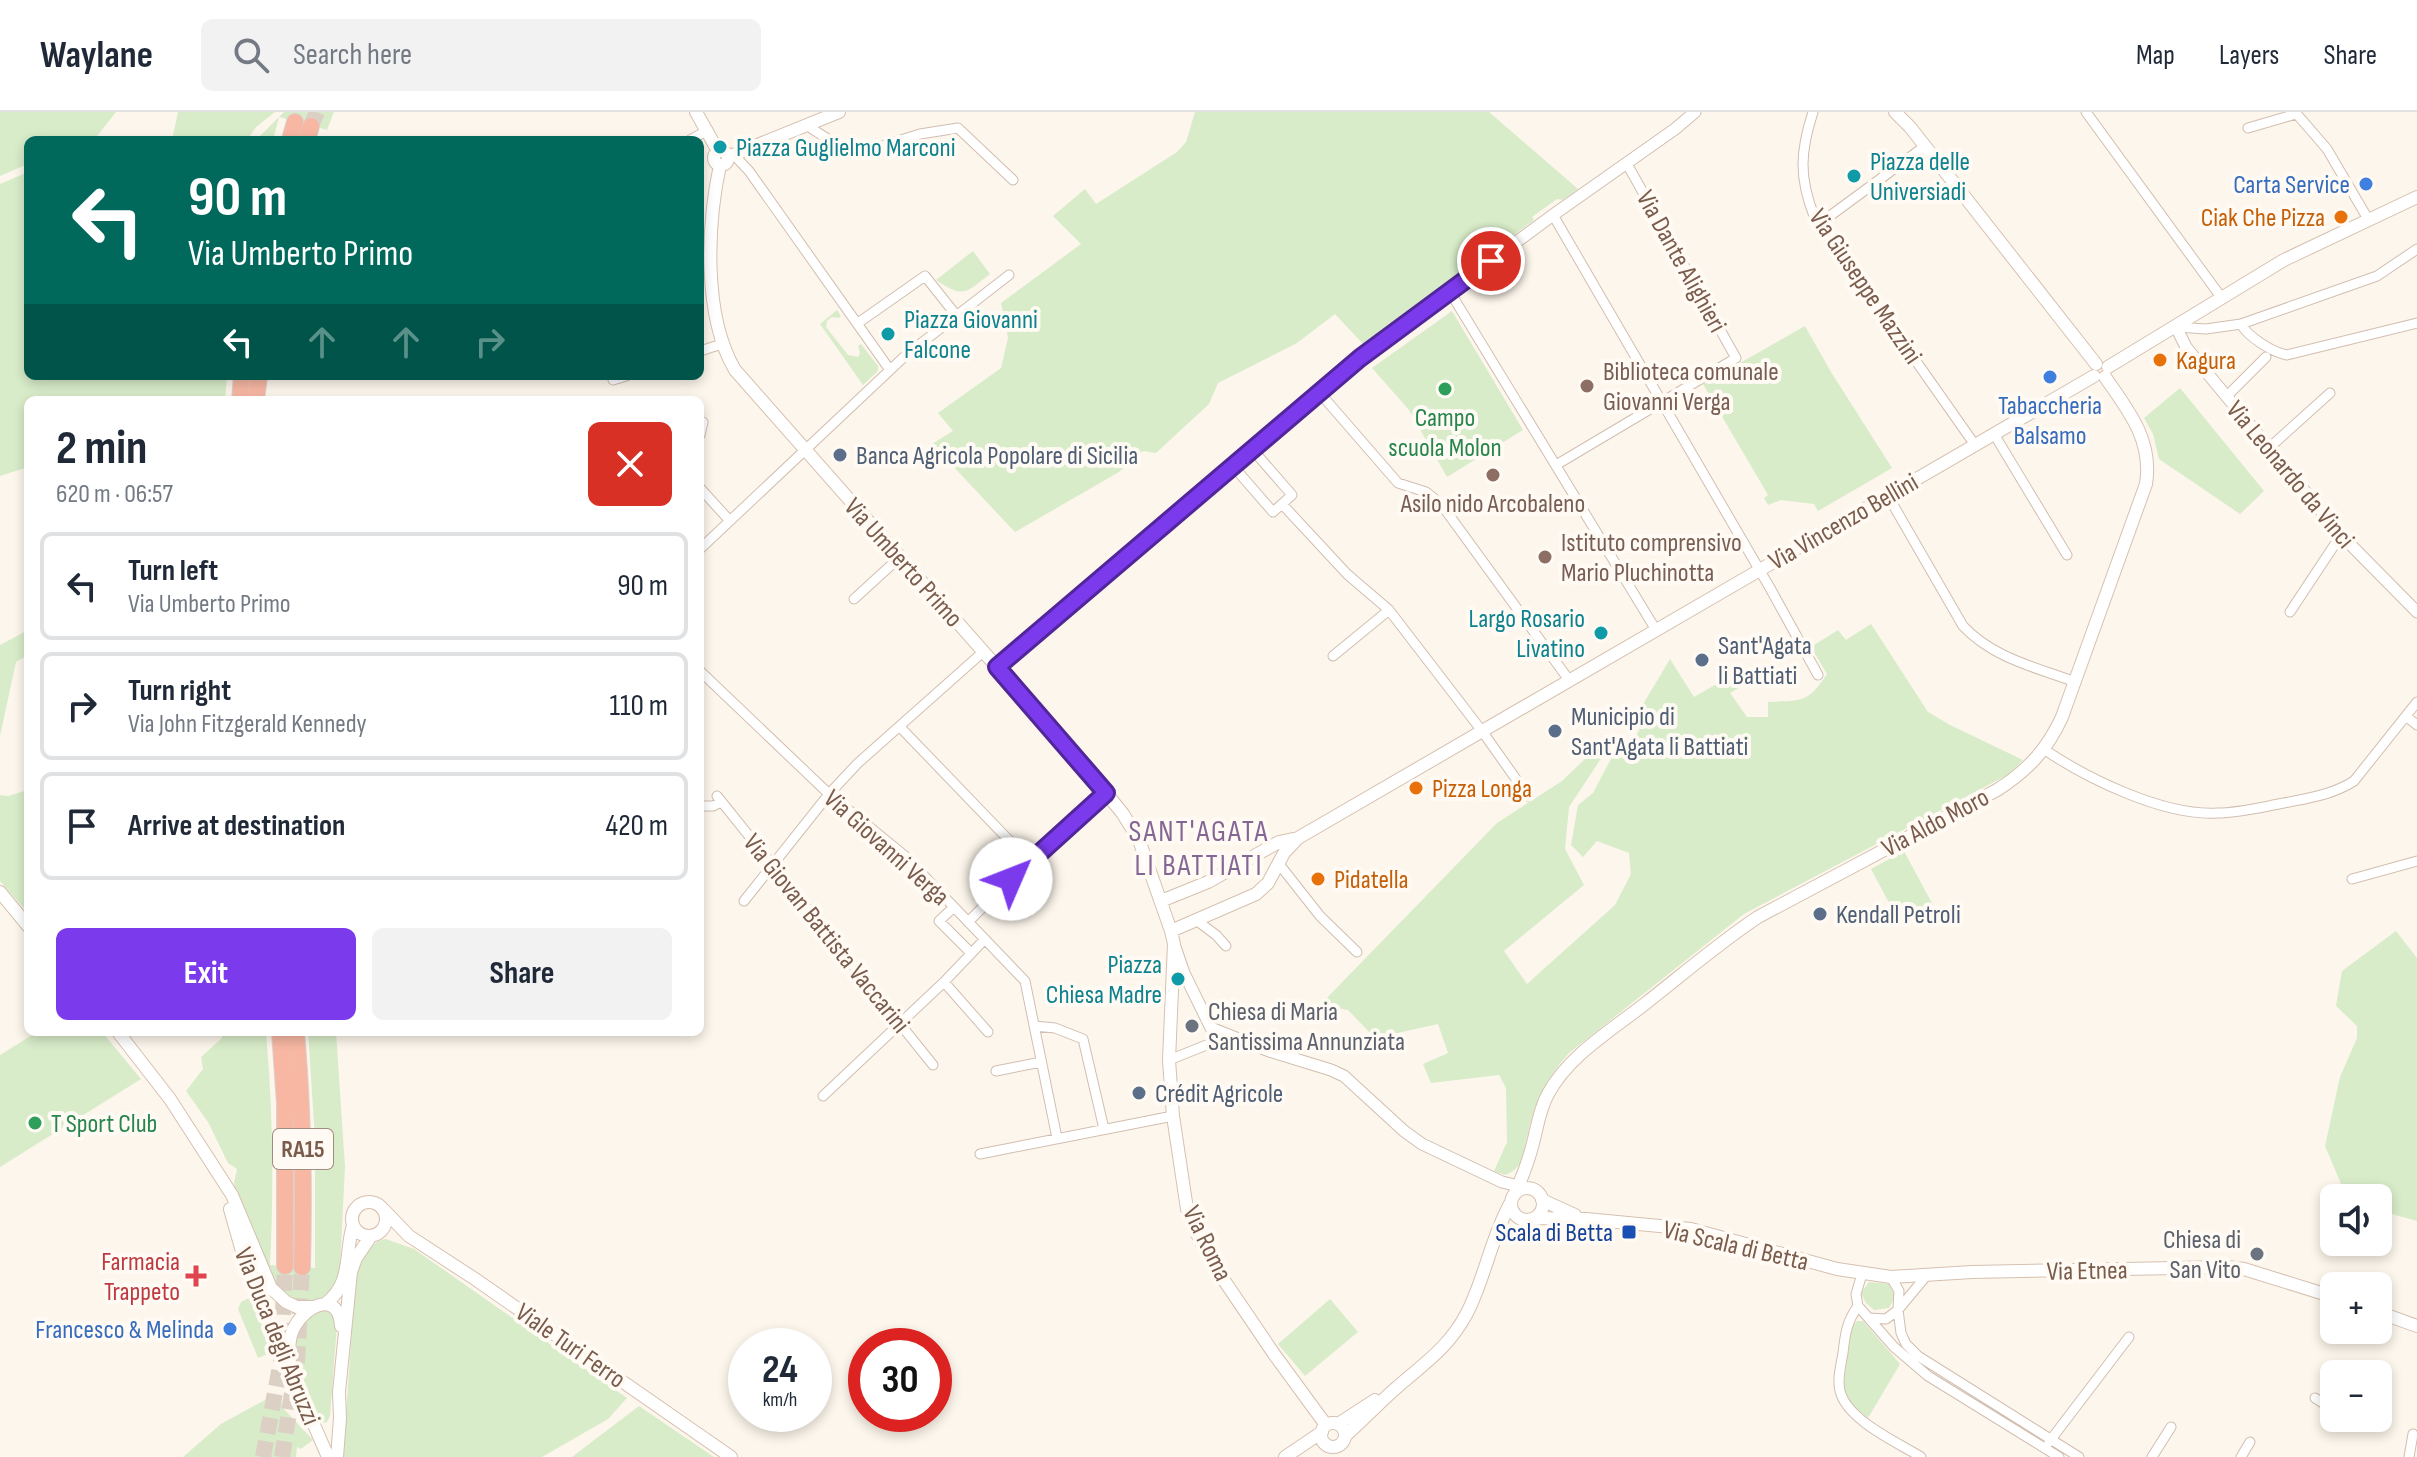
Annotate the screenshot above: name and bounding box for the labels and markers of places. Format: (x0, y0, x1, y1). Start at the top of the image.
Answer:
place label: Piazza Guglielmo Marconi (736, 133, 956, 164)
marker: Piazza Guglielmo Marconi (711, 138, 729, 156)
place label: Piazza delle Universiadi (1870, 147, 1970, 208)
marker: Piazza delle Universiadi (1845, 167, 1863, 185)
place label: Carta Service (2233, 170, 2350, 201)
marker: Carta Service (2357, 175, 2375, 193)
place label: Ciak Che Pizza (2201, 203, 2325, 234)
marker: Ciak Che Pizza (2332, 208, 2350, 226)
pin (1457, 227, 1525, 295)
place label: Piazza Giovanni Falcone (904, 305, 1038, 366)
marker: Piazza Giovanni Falcone (879, 325, 897, 343)
place label: Kagura (2176, 346, 2236, 377)
marker: Kagura (2151, 351, 2169, 369)
place label: Biblioteca comunale Giovanni Verga (1603, 357, 1779, 418)
marker: Tabaccheria Balsamo (2041, 368, 2059, 386)
marker: Biblioteca comunale Giovanni Verga (1578, 377, 1596, 395)
marker: Campo scuola Molon (1436, 380, 1454, 398)
place label: Tabaccheria Balsamo (1998, 391, 2102, 452)
place label: Campo scuola Molon (1388, 403, 1502, 464)
place label: Banca Agricola Popolare di Sicilia (856, 441, 1138, 472)
marker: Banca Agricola Popolare di Sicilia (831, 446, 849, 464)
marker: Asilo nido Arcobaleno (1484, 466, 1502, 484)
place label: Asilo nido Arcobaleno (1400, 489, 1585, 520)
place label: Istituto comprensivo Mario Pluchinotta (1561, 528, 1742, 589)
marker: Istituto comprensivo Mario Pluchinotta (1536, 548, 1554, 566)
place label: Largo Rosario Livatino (1469, 604, 1585, 665)
marker: Largo Rosario Livatino (1592, 624, 1610, 642)
place label: Sant'Agata li Battiati (1718, 631, 1812, 692)
marker: Sant'Agata li Battiati (1693, 651, 1711, 669)
place label: Municipio di Sant'Agata li Battiati (1571, 702, 1748, 763)
marker: Municipio di Sant'Agata li Battiati (1546, 722, 1564, 740)
place label: Pizza Longa (1432, 774, 1532, 805)
marker: Pizza Longa (1407, 779, 1425, 797)
place label: Pidatella (1334, 865, 1409, 896)
marker: Pidatella (1309, 870, 1327, 888)
place label: Kendall Petroli (1836, 900, 1961, 931)
marker: Kendall Petroli (1811, 905, 1829, 923)
place label: Piazza Chiesa Madre (1046, 950, 1162, 1011)
marker: Piazza Chiesa Madre (1169, 970, 1187, 988)
place label: Chiesa di Maria Santissima Annunziata (1208, 997, 1405, 1058)
marker: Chiesa di Maria Santissima Annunziata (1183, 1017, 1201, 1035)
place label: Crédit Agricole (1155, 1079, 1283, 1110)
marker: Crédit Agricole (1130, 1084, 1148, 1102)
place label: T Sport Club (51, 1109, 157, 1140)
marker: T Sport Club (26, 1114, 44, 1132)
place label: Scala di Betta (1495, 1218, 1613, 1249)
marker: Scala di Betta (1620, 1223, 1638, 1241)
place label: Chiesa di San Vito (2163, 1225, 2241, 1286)
marker: Chiesa di San Vito (2248, 1245, 2266, 1263)
place label: Farmacia Trappeto (101, 1247, 180, 1308)
marker: Farmacia Trappeto (187, 1267, 205, 1285)
place label: Francesco & Melinda (35, 1315, 214, 1346)
marker: Francesco & Melinda (221, 1320, 239, 1338)

